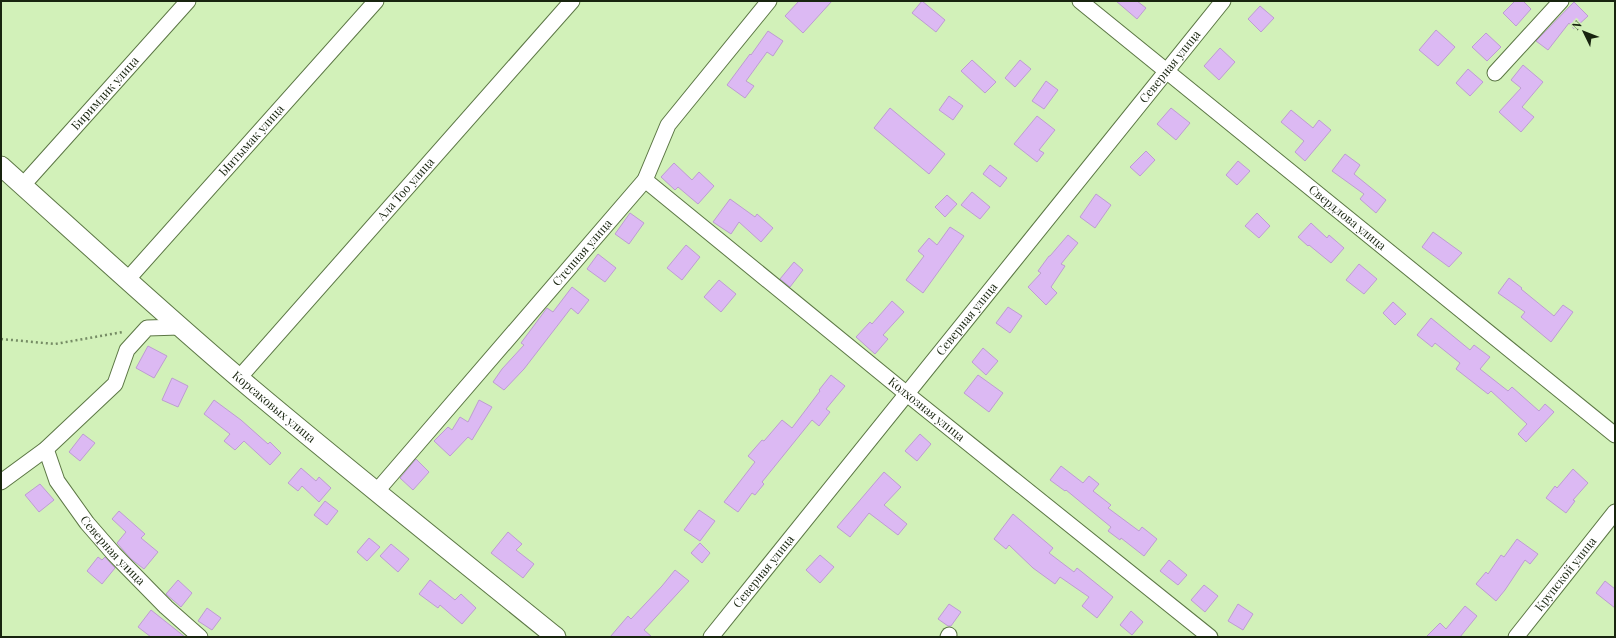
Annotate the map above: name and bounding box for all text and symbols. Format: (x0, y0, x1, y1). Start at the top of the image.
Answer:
north arrow (1564, 12, 1604, 52)
text: N (1568, 17, 1585, 33)
street label: Северная улица (1135, 26, 1203, 106)
street label: Биримдик улица (67, 52, 142, 133)
street label: Ынтымак улица (215, 101, 287, 179)
street label: Ала Тоо улица (372, 154, 437, 224)
street label: Свердлова улица (1306, 181, 1390, 253)
street label: Степная улица (548, 215, 615, 289)
street label: Северная улица (932, 279, 1000, 358)
street label: Корсаковых улица (229, 367, 319, 446)
street label: Колхозная улица (885, 373, 969, 444)
street label: Северная улица (77, 512, 149, 588)
street label: Северная улица (729, 531, 797, 611)
street label: Крупской улица (1531, 533, 1599, 614)

